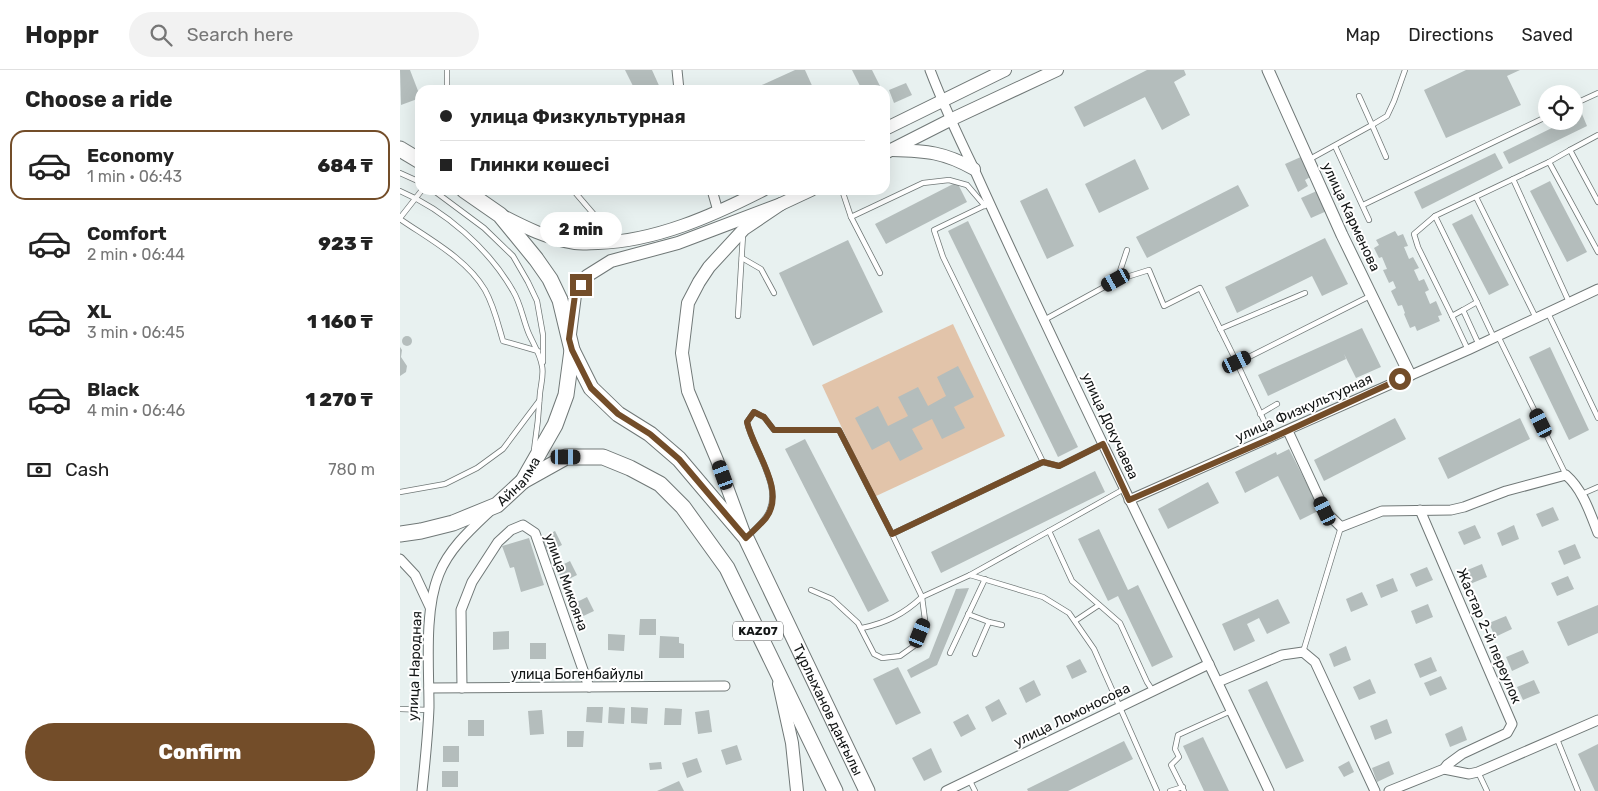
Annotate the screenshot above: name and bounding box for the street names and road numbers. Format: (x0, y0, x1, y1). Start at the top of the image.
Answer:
street label: улица Карменова (1318, 160, 1384, 274)
street label: улица Докучаева (1078, 370, 1142, 482)
street label: улица Физкультурная (1233, 370, 1375, 446)
street label: Айналма (493, 454, 544, 510)
street label: улица Микояна (540, 531, 592, 633)
street label: Жастар 2-й переулок (1453, 566, 1525, 707)
street label: улица Народная (405, 611, 425, 721)
road number: KAZ07 (733, 622, 783, 640)
street label: Тұрлыханов даңғылы (789, 641, 867, 778)
street label: улица Богенбайулы (511, 666, 643, 683)
street label: улица Ломоносова (1011, 680, 1133, 750)

